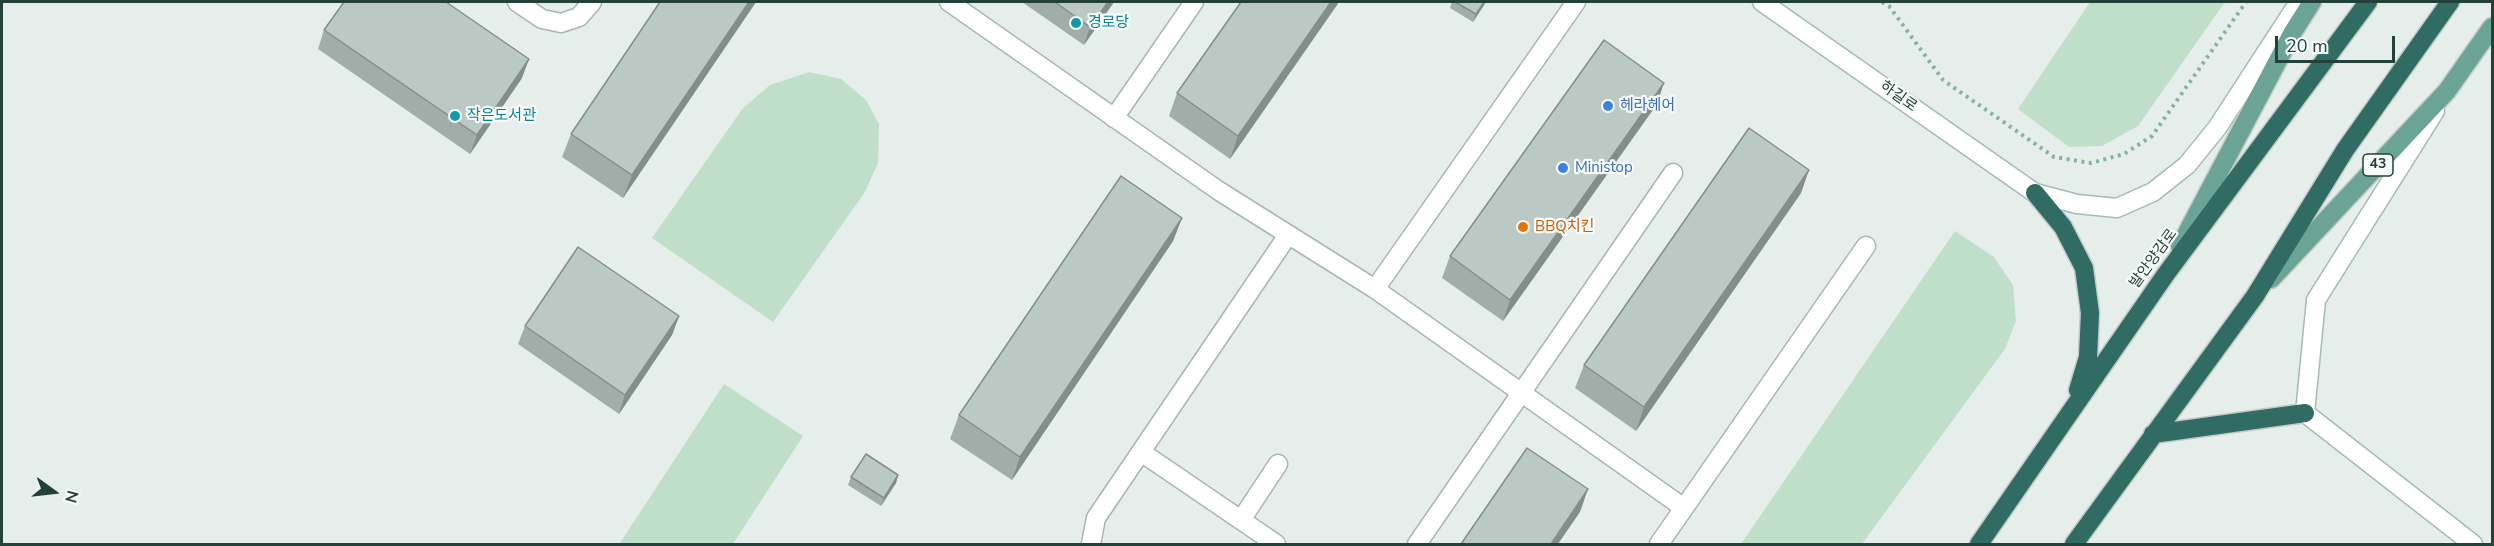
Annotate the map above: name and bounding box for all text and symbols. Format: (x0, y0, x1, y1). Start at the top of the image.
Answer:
place label: 경로당 (1088, 14, 1129, 32)
marker: 경로당 (1069, 16, 1083, 30)
scale bar (2278, 24, 2398, 62)
text: 20 m (2286, 34, 2328, 58)
street label: 하길로 (1876, 78, 1920, 116)
place label: 헤라헤어 (1620, 97, 1675, 115)
marker: 헤라헤어 (1601, 99, 1615, 113)
place label: 작은도서관 (467, 107, 536, 125)
marker: 작은도서관 (448, 109, 462, 123)
road number: 43 (2363, 154, 2393, 176)
place label: Ministop (1575, 159, 1633, 177)
marker: Ministop (1556, 161, 1570, 175)
place label: BBQ치킨 (1535, 218, 1594, 236)
marker: BBQ치킨 (1516, 220, 1530, 234)
street label: 발안양감로 (2126, 226, 2182, 292)
north arrow (24, 462, 84, 522)
text: N (59, 488, 84, 505)

